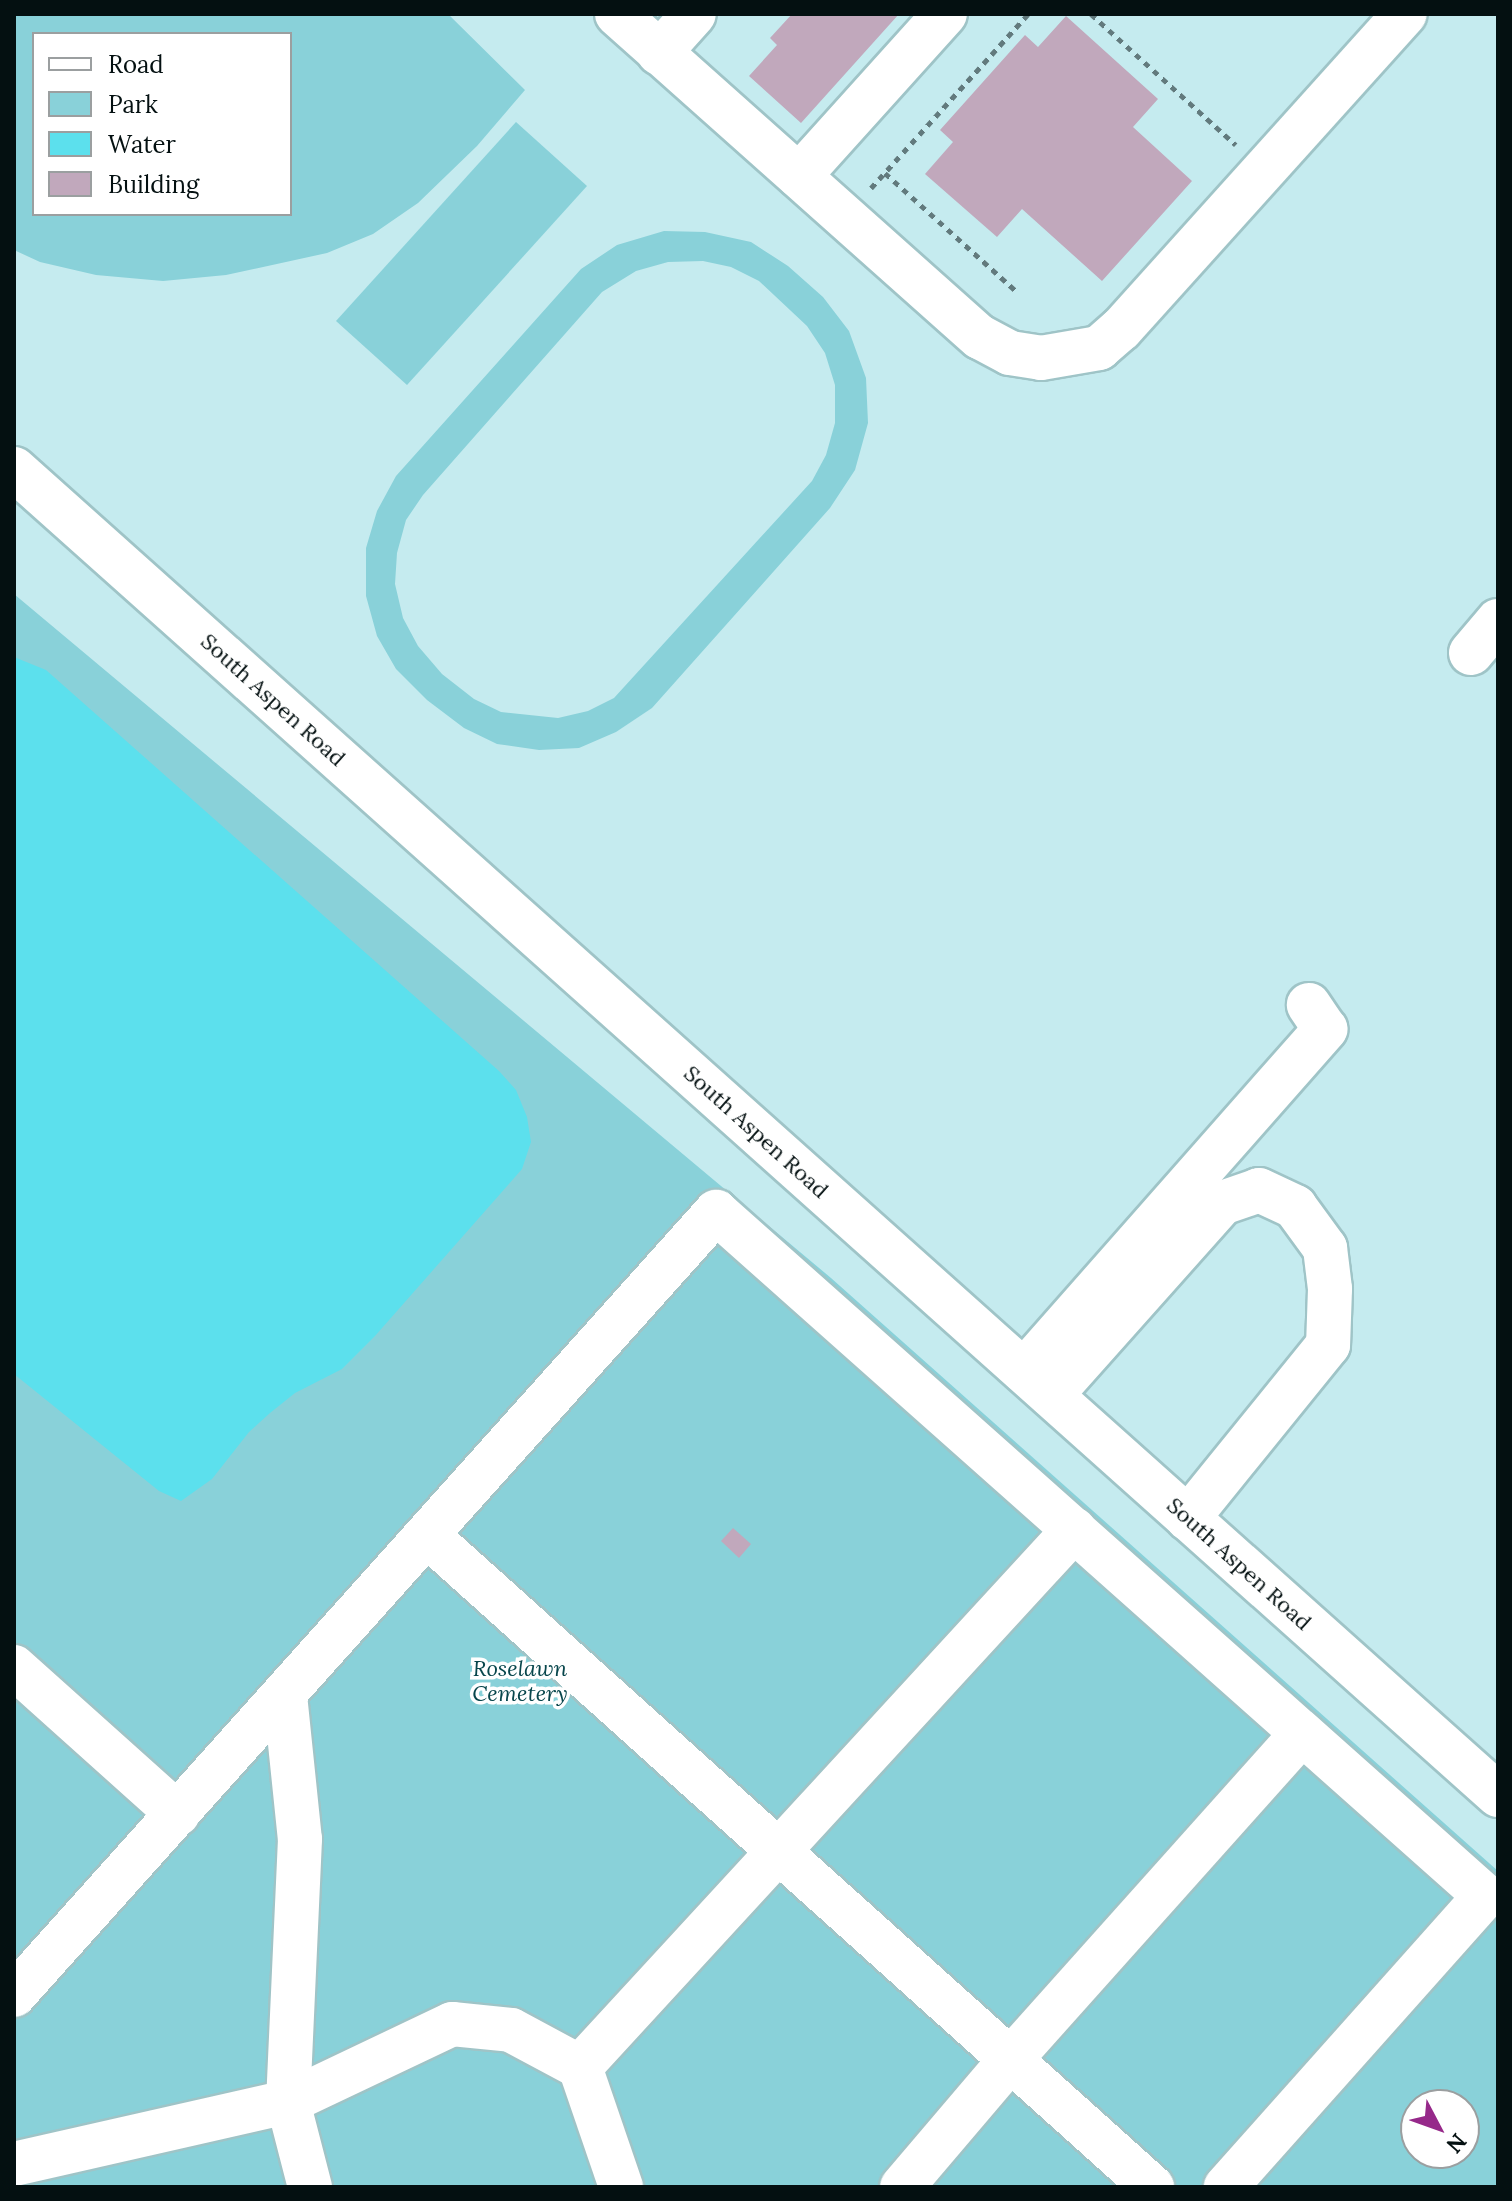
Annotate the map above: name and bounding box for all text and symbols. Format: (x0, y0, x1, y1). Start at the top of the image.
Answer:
legend (32, 32, 292, 216)
text: Road (108, 49, 164, 80)
text: Park (108, 89, 158, 120)
text: Water (108, 129, 176, 160)
text: Building (108, 169, 199, 200)
street label: South Aspen Road (195, 628, 351, 772)
street label: South Aspen Road (678, 1060, 834, 1204)
street label: South Aspen Road (1161, 1492, 1317, 1636)
park label: Roselawn Cemetery (472, 1655, 568, 1706)
north arrow (1400, 2089, 1480, 2169)
text: N (1440, 2128, 1473, 2159)

